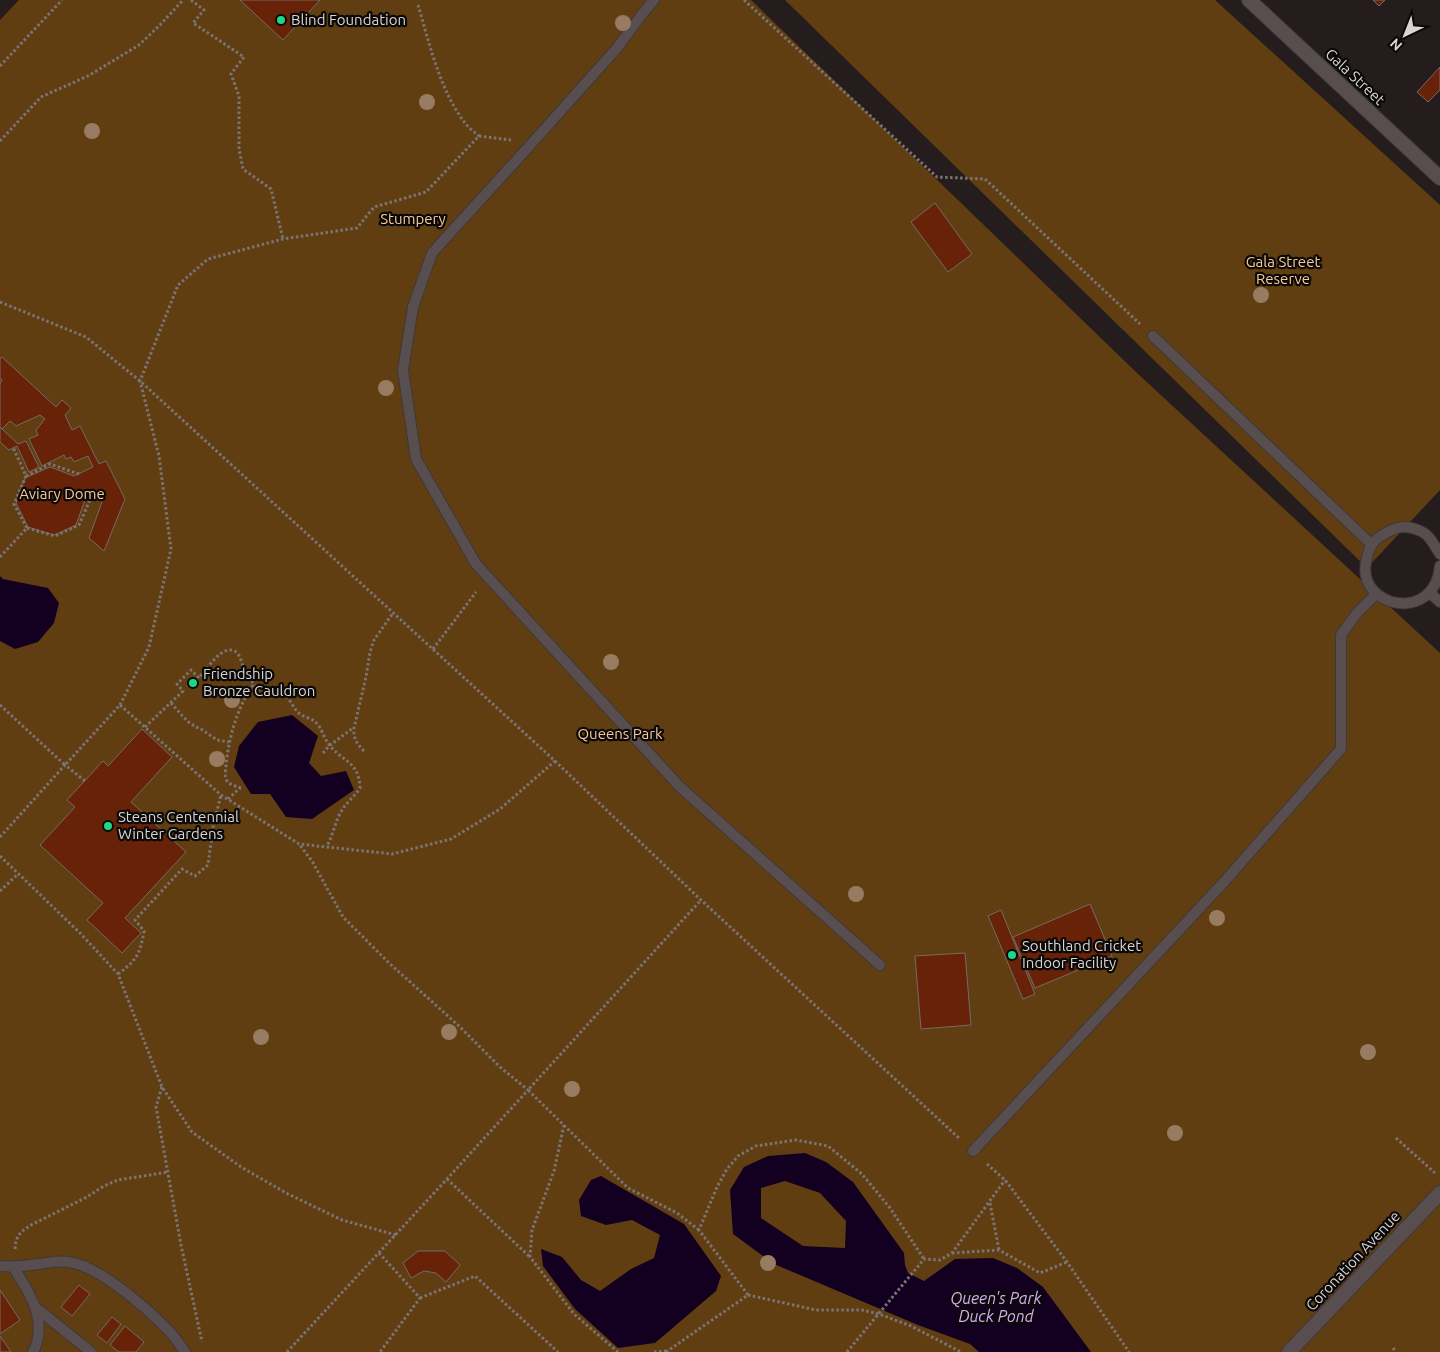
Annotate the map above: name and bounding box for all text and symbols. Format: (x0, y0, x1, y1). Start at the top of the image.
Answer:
north arrow (1380, 10, 1430, 60)
place label: Blind Foundation (291, 11, 406, 28)
marker: Blind Foundation (275, 14, 287, 26)
text: N (1387, 35, 1405, 54)
street label: Gala Street (1322, 45, 1389, 108)
park label: Stumpery (380, 210, 446, 227)
park label: Gala Street Reserve (1246, 253, 1320, 287)
park label: Aviary Dome (19, 485, 105, 502)
place label: Friendship Bronze Cauldron (203, 665, 315, 699)
marker: Friendship Bronze Cauldron (187, 677, 199, 689)
park label: Queens Park (577, 725, 663, 742)
place label: Steans Centennial Winter Gardens (118, 808, 239, 842)
marker: Steans Centennial Winter Gardens (102, 820, 114, 832)
place label: Southland Cricket Indoor Facility (1022, 937, 1141, 971)
marker: Southland Cricket Indoor Facility (1006, 949, 1018, 961)
street label: Coronation Avenue (1302, 1207, 1403, 1314)
water label: Queen's Park Duck Pond (950, 1289, 1043, 1325)

